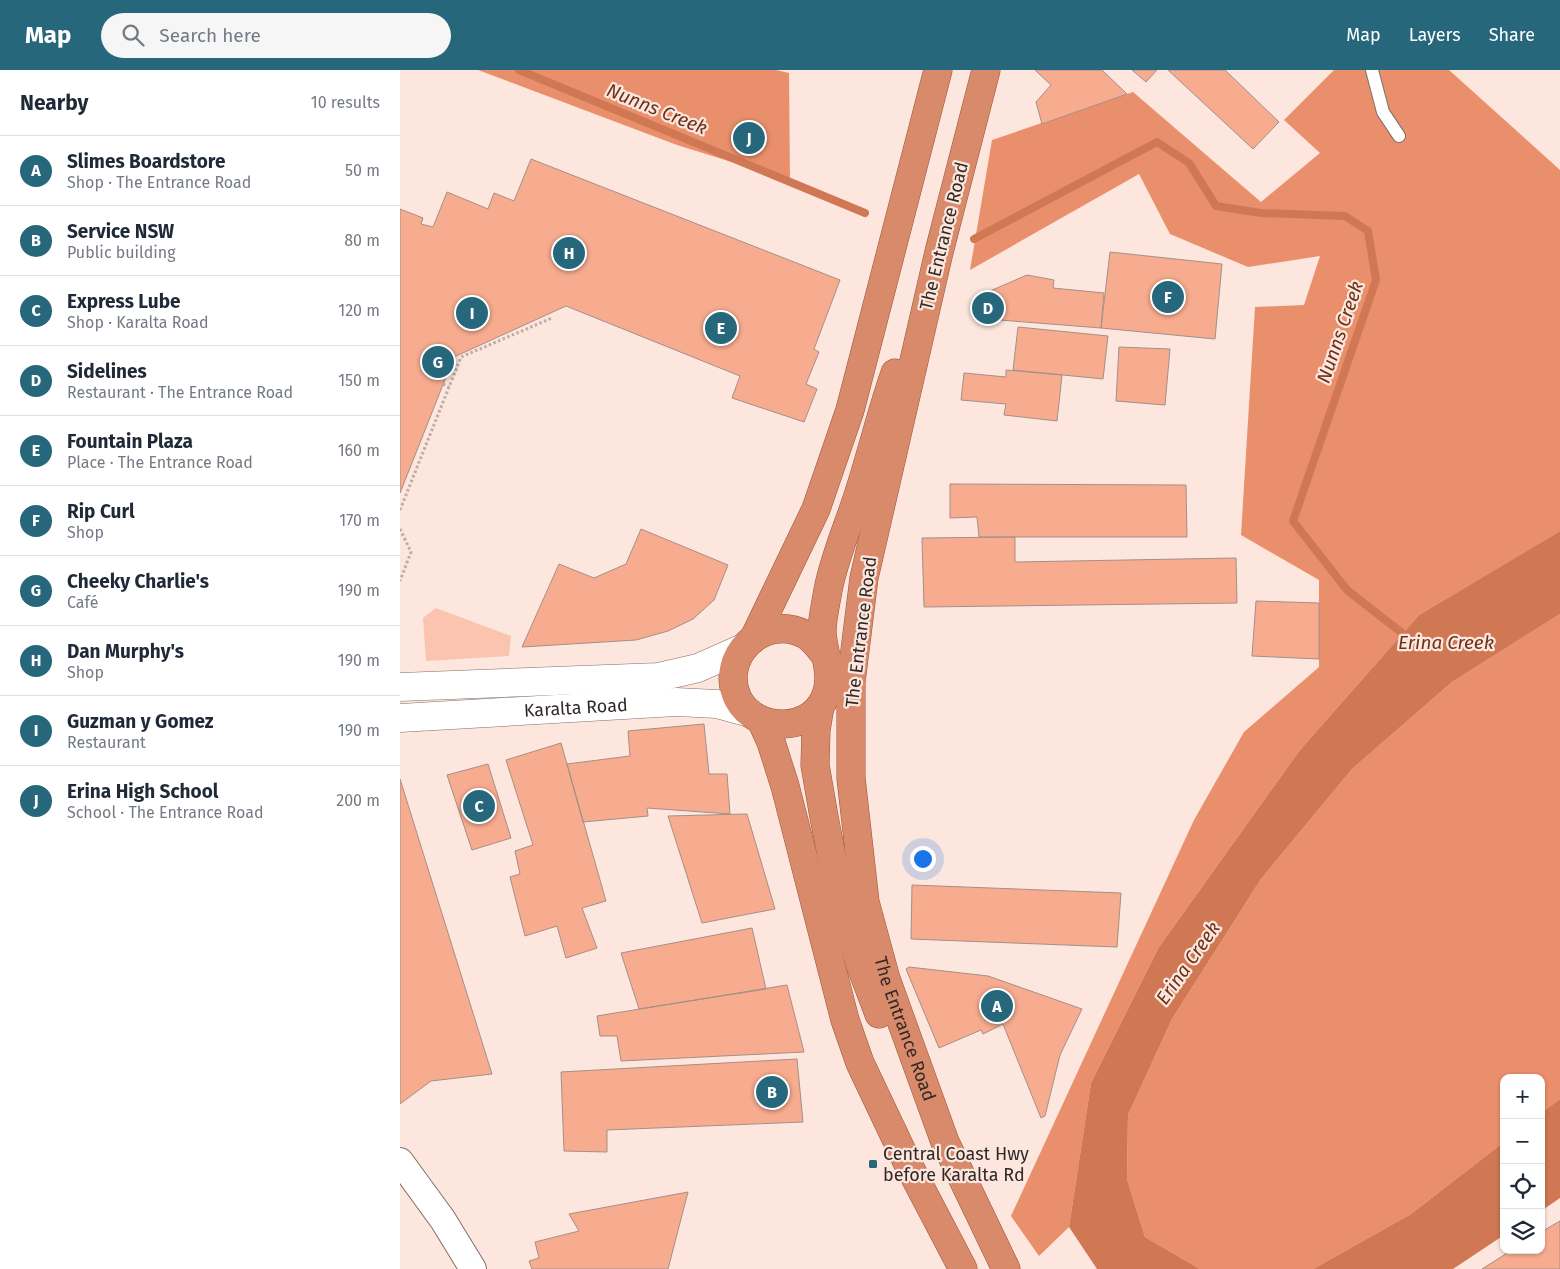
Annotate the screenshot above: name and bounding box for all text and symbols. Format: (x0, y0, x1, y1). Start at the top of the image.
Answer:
search box (101, 13, 451, 58)
text: Map (25, 21, 71, 49)
icon: search (119, 21, 147, 49)
text: Search here (159, 24, 261, 47)
text: Map (1346, 24, 1381, 46)
text: Layers (1409, 24, 1461, 46)
text: Share (1489, 24, 1535, 46)
water label: Nunns Creek (603, 78, 711, 140)
text: Nearby (20, 90, 88, 116)
text: 10 results (311, 93, 380, 112)
pin: J (733, 119, 765, 157)
text: Slimes Boardstore (67, 150, 225, 173)
street label: The Entrance Road (915, 160, 973, 312)
text: A (31, 161, 41, 180)
text: 50 m (345, 161, 380, 180)
text: Shop · The Entrance Road (67, 173, 251, 192)
text: Service NSW (67, 220, 174, 243)
text: B (31, 231, 41, 250)
text: 80 m (344, 231, 380, 250)
pin: H (553, 234, 585, 272)
text: Public building (67, 243, 175, 262)
pin: F (1152, 278, 1184, 316)
water label: Nunns Creek (1312, 278, 1368, 386)
pin: D (972, 289, 1004, 327)
text: Express Lube (67, 290, 181, 313)
pin: I (456, 294, 488, 332)
text: C (31, 301, 41, 320)
text: 120 m (338, 301, 380, 320)
pin: E (705, 309, 737, 347)
text: Shop · Karalta Road (67, 313, 209, 332)
pin: G (422, 343, 454, 381)
text: Sidelines (67, 360, 147, 383)
text: D (31, 371, 41, 390)
text: 150 m (338, 371, 380, 390)
text: Restaurant · The Entrance Road (67, 383, 293, 402)
text: Fountain Plaza (67, 430, 193, 453)
text: E (32, 441, 40, 460)
text: 160 m (338, 441, 380, 460)
text: Place · The Entrance Road (67, 453, 253, 472)
text: Rip Curl (67, 500, 135, 523)
text: F (32, 511, 40, 530)
text: 170 m (339, 511, 380, 530)
text: Shop (67, 523, 104, 542)
street label: The Entrance Road (841, 555, 881, 709)
text: Cheeky Charlie's (67, 570, 209, 593)
text: G (31, 581, 41, 600)
text: 190 m (338, 581, 380, 600)
text: Café (67, 593, 98, 612)
water label: Erina Creek (1398, 631, 1494, 654)
text: Dan Murphy's (67, 640, 184, 663)
text: H (31, 651, 41, 670)
text: 190 m (338, 651, 380, 670)
text: Shop (67, 663, 104, 682)
street label: Karalta Road (523, 694, 628, 722)
text: Guzman y Gomez (67, 710, 214, 733)
text: I (34, 721, 38, 740)
text: 190 m (338, 721, 380, 740)
text: Restaurant (67, 733, 146, 752)
text: Erina High School (67, 780, 218, 803)
pin: C (463, 787, 495, 825)
text: J (33, 791, 39, 810)
text: 200 m (336, 791, 380, 810)
text: School · The Entrance Road (67, 803, 263, 822)
your location (910, 846, 936, 872)
water label: Erina Creek (1151, 917, 1225, 1009)
street label: The Entrance Road (869, 954, 940, 1104)
pin: A (981, 987, 1013, 1025)
pin: B (756, 1073, 788, 1111)
map controls (1500, 1074, 1545, 1254)
button: + (1500, 1074, 1545, 1119)
button: − (1500, 1119, 1545, 1164)
place label: Central Coast Hwy before Karalta Rd (883, 1143, 1029, 1186)
marker: Central Coast Hwy before Karalta Rd (867, 1158, 879, 1170)
button: locate (1500, 1164, 1545, 1209)
button: layers (1500, 1209, 1545, 1254)

